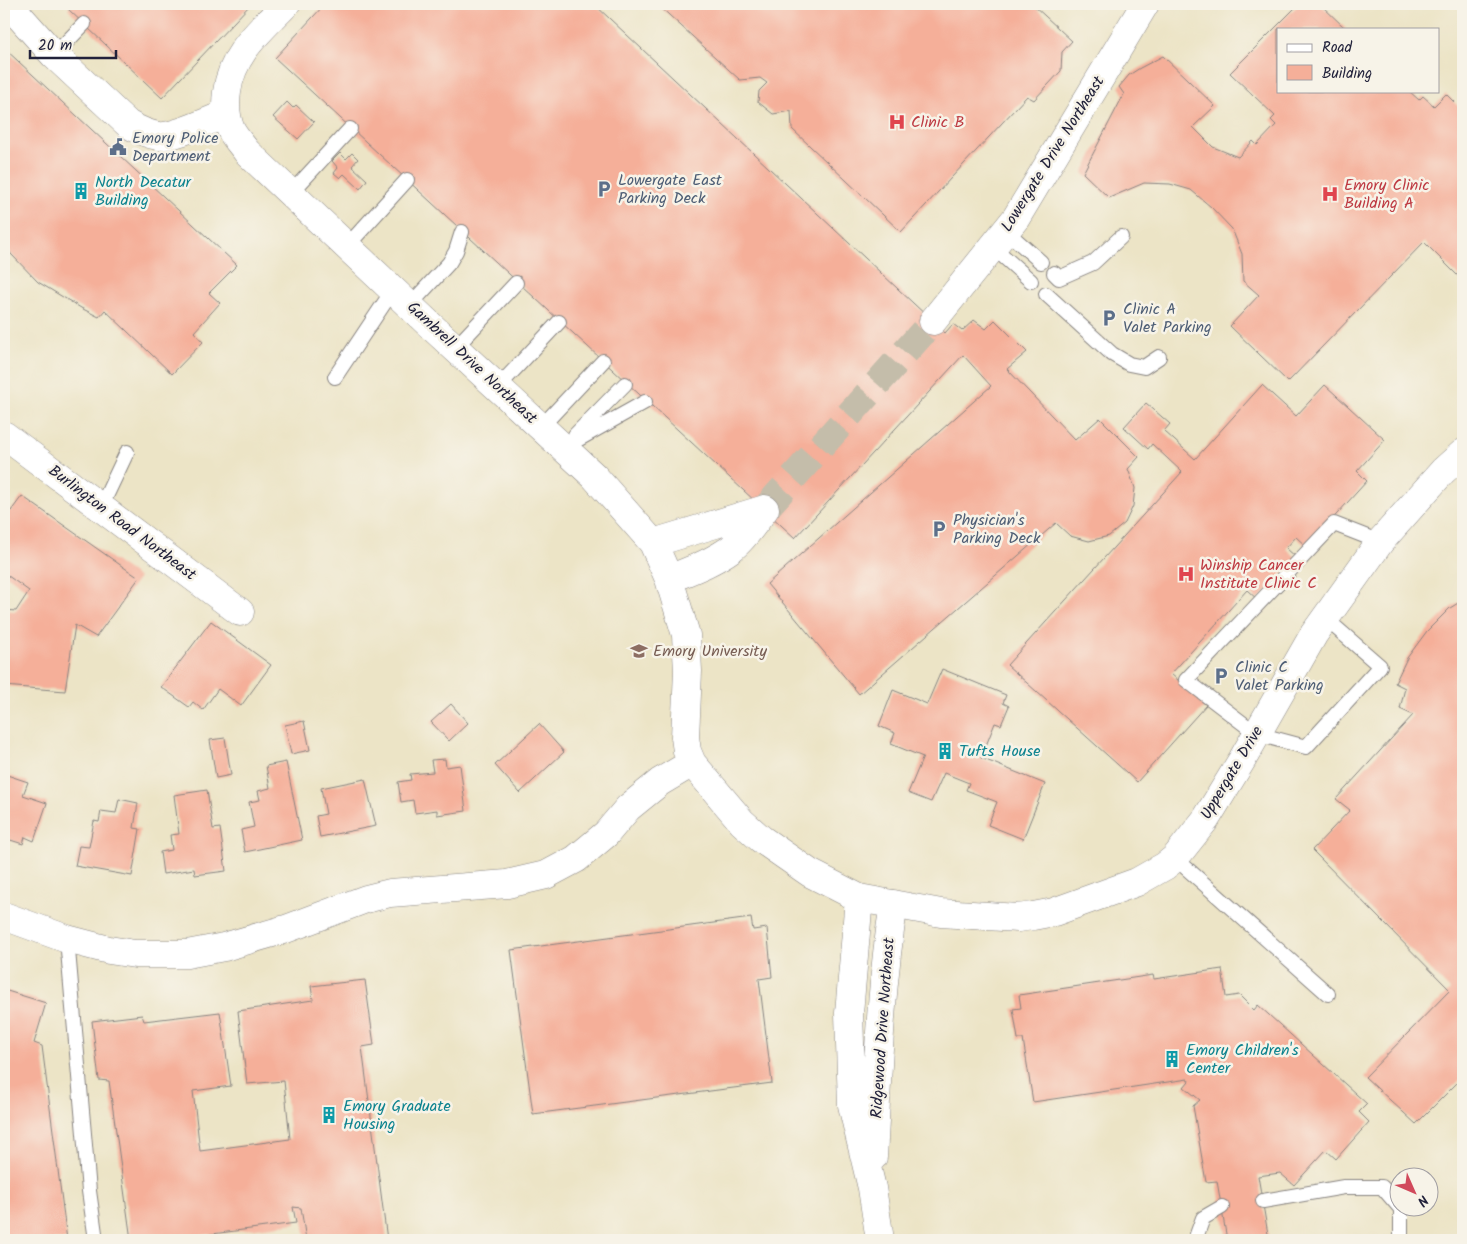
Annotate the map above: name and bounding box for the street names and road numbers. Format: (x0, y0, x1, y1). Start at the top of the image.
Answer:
street label: Lowergate Drive Northeast (995, 70, 1112, 237)
street label: Gambrell Drive Northeast (401, 296, 544, 431)
street label: Burlington Road Northeast (43, 459, 202, 588)
street label: Uppergate Drive (1194, 721, 1270, 825)
street label: Ridgewood Drive Northeast (864, 936, 902, 1119)

